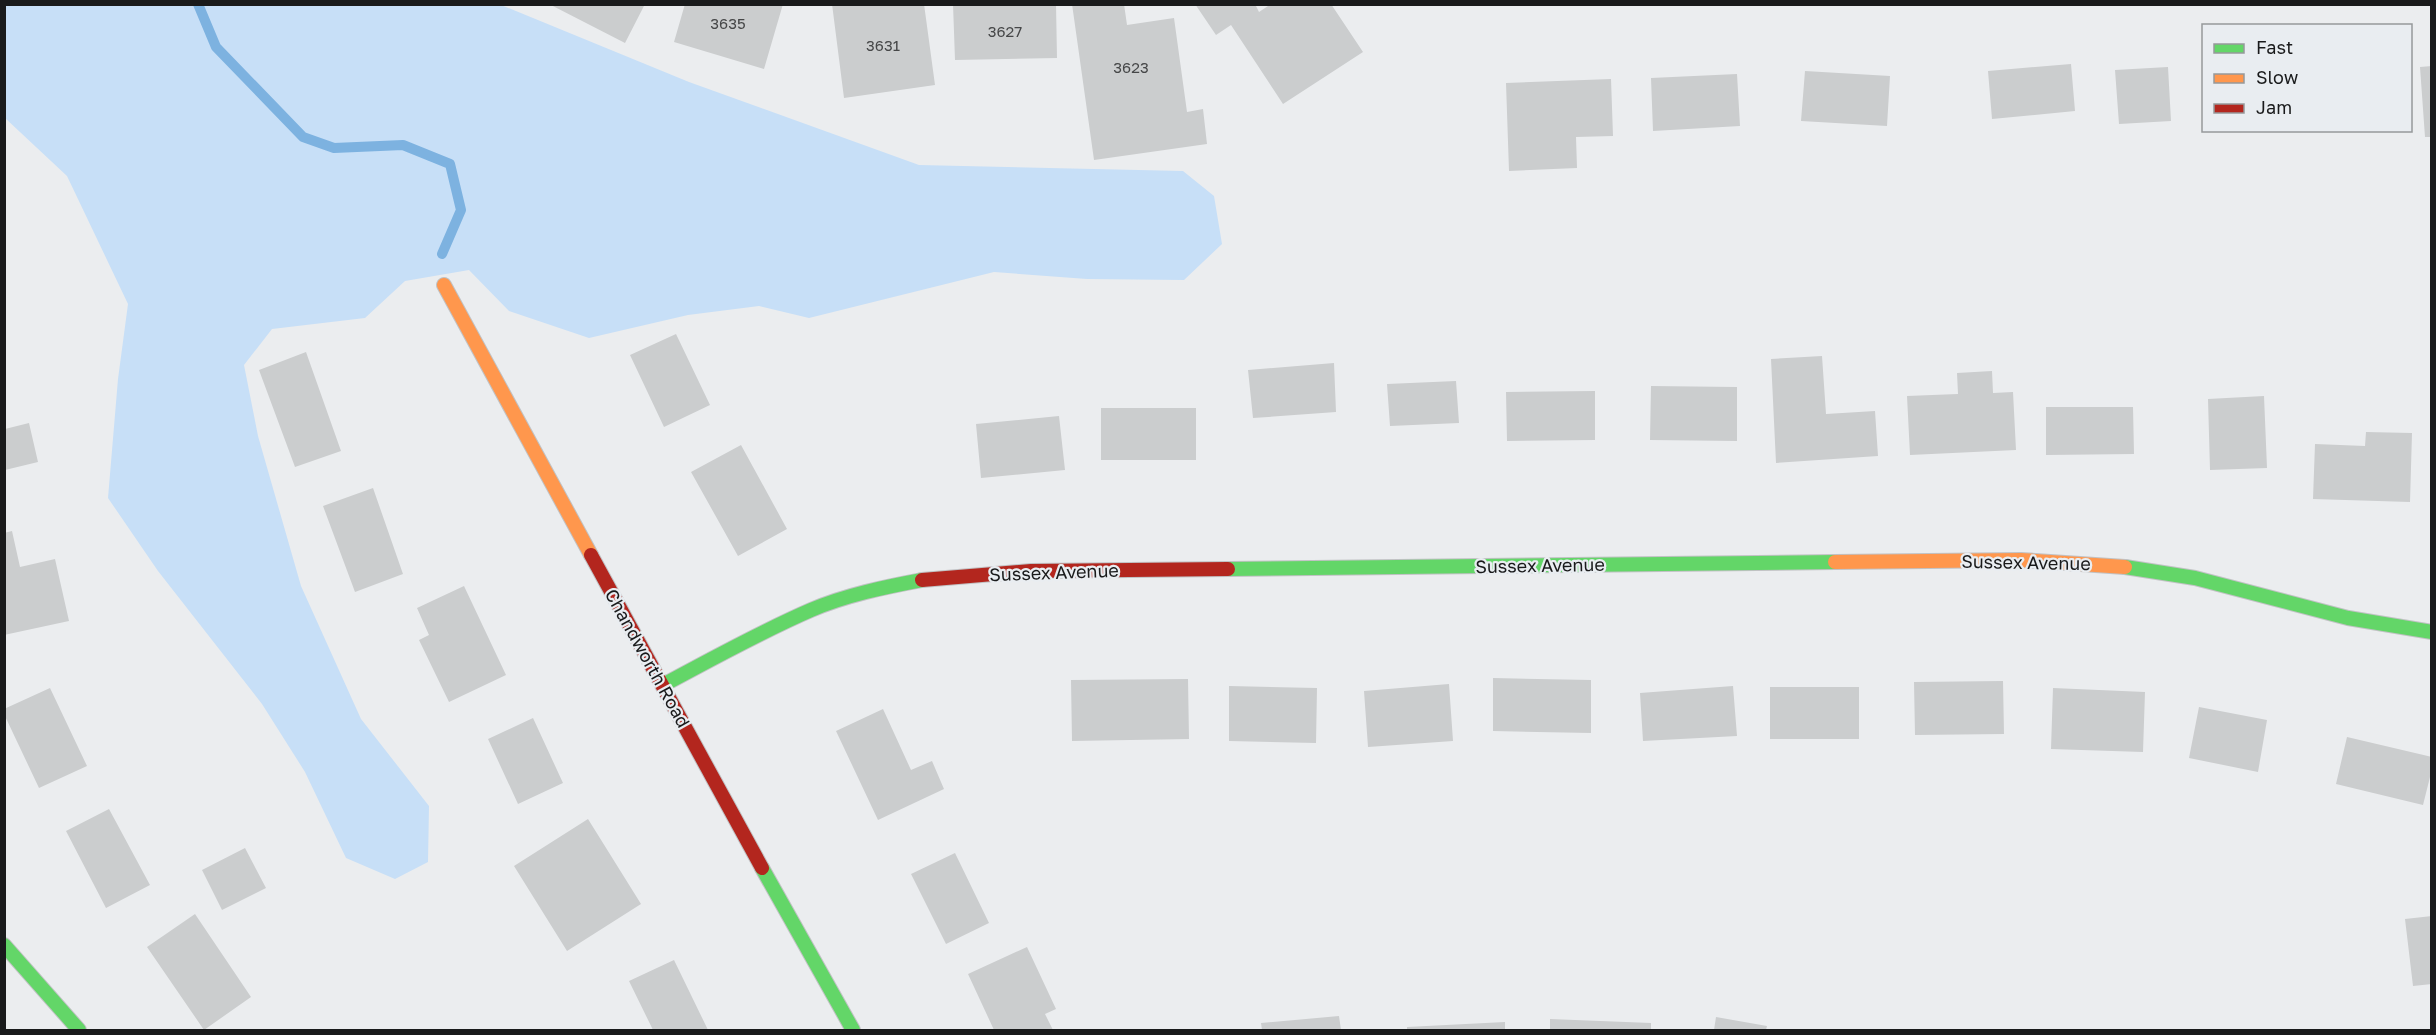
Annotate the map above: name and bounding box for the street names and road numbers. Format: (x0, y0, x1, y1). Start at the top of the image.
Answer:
street label: Sussex Avenue (1961, 550, 2091, 574)
street label: Sussex Avenue (1475, 553, 1605, 577)
street label: Sussex Avenue (989, 559, 1119, 585)
street label: Chandworth Road (601, 585, 695, 731)

